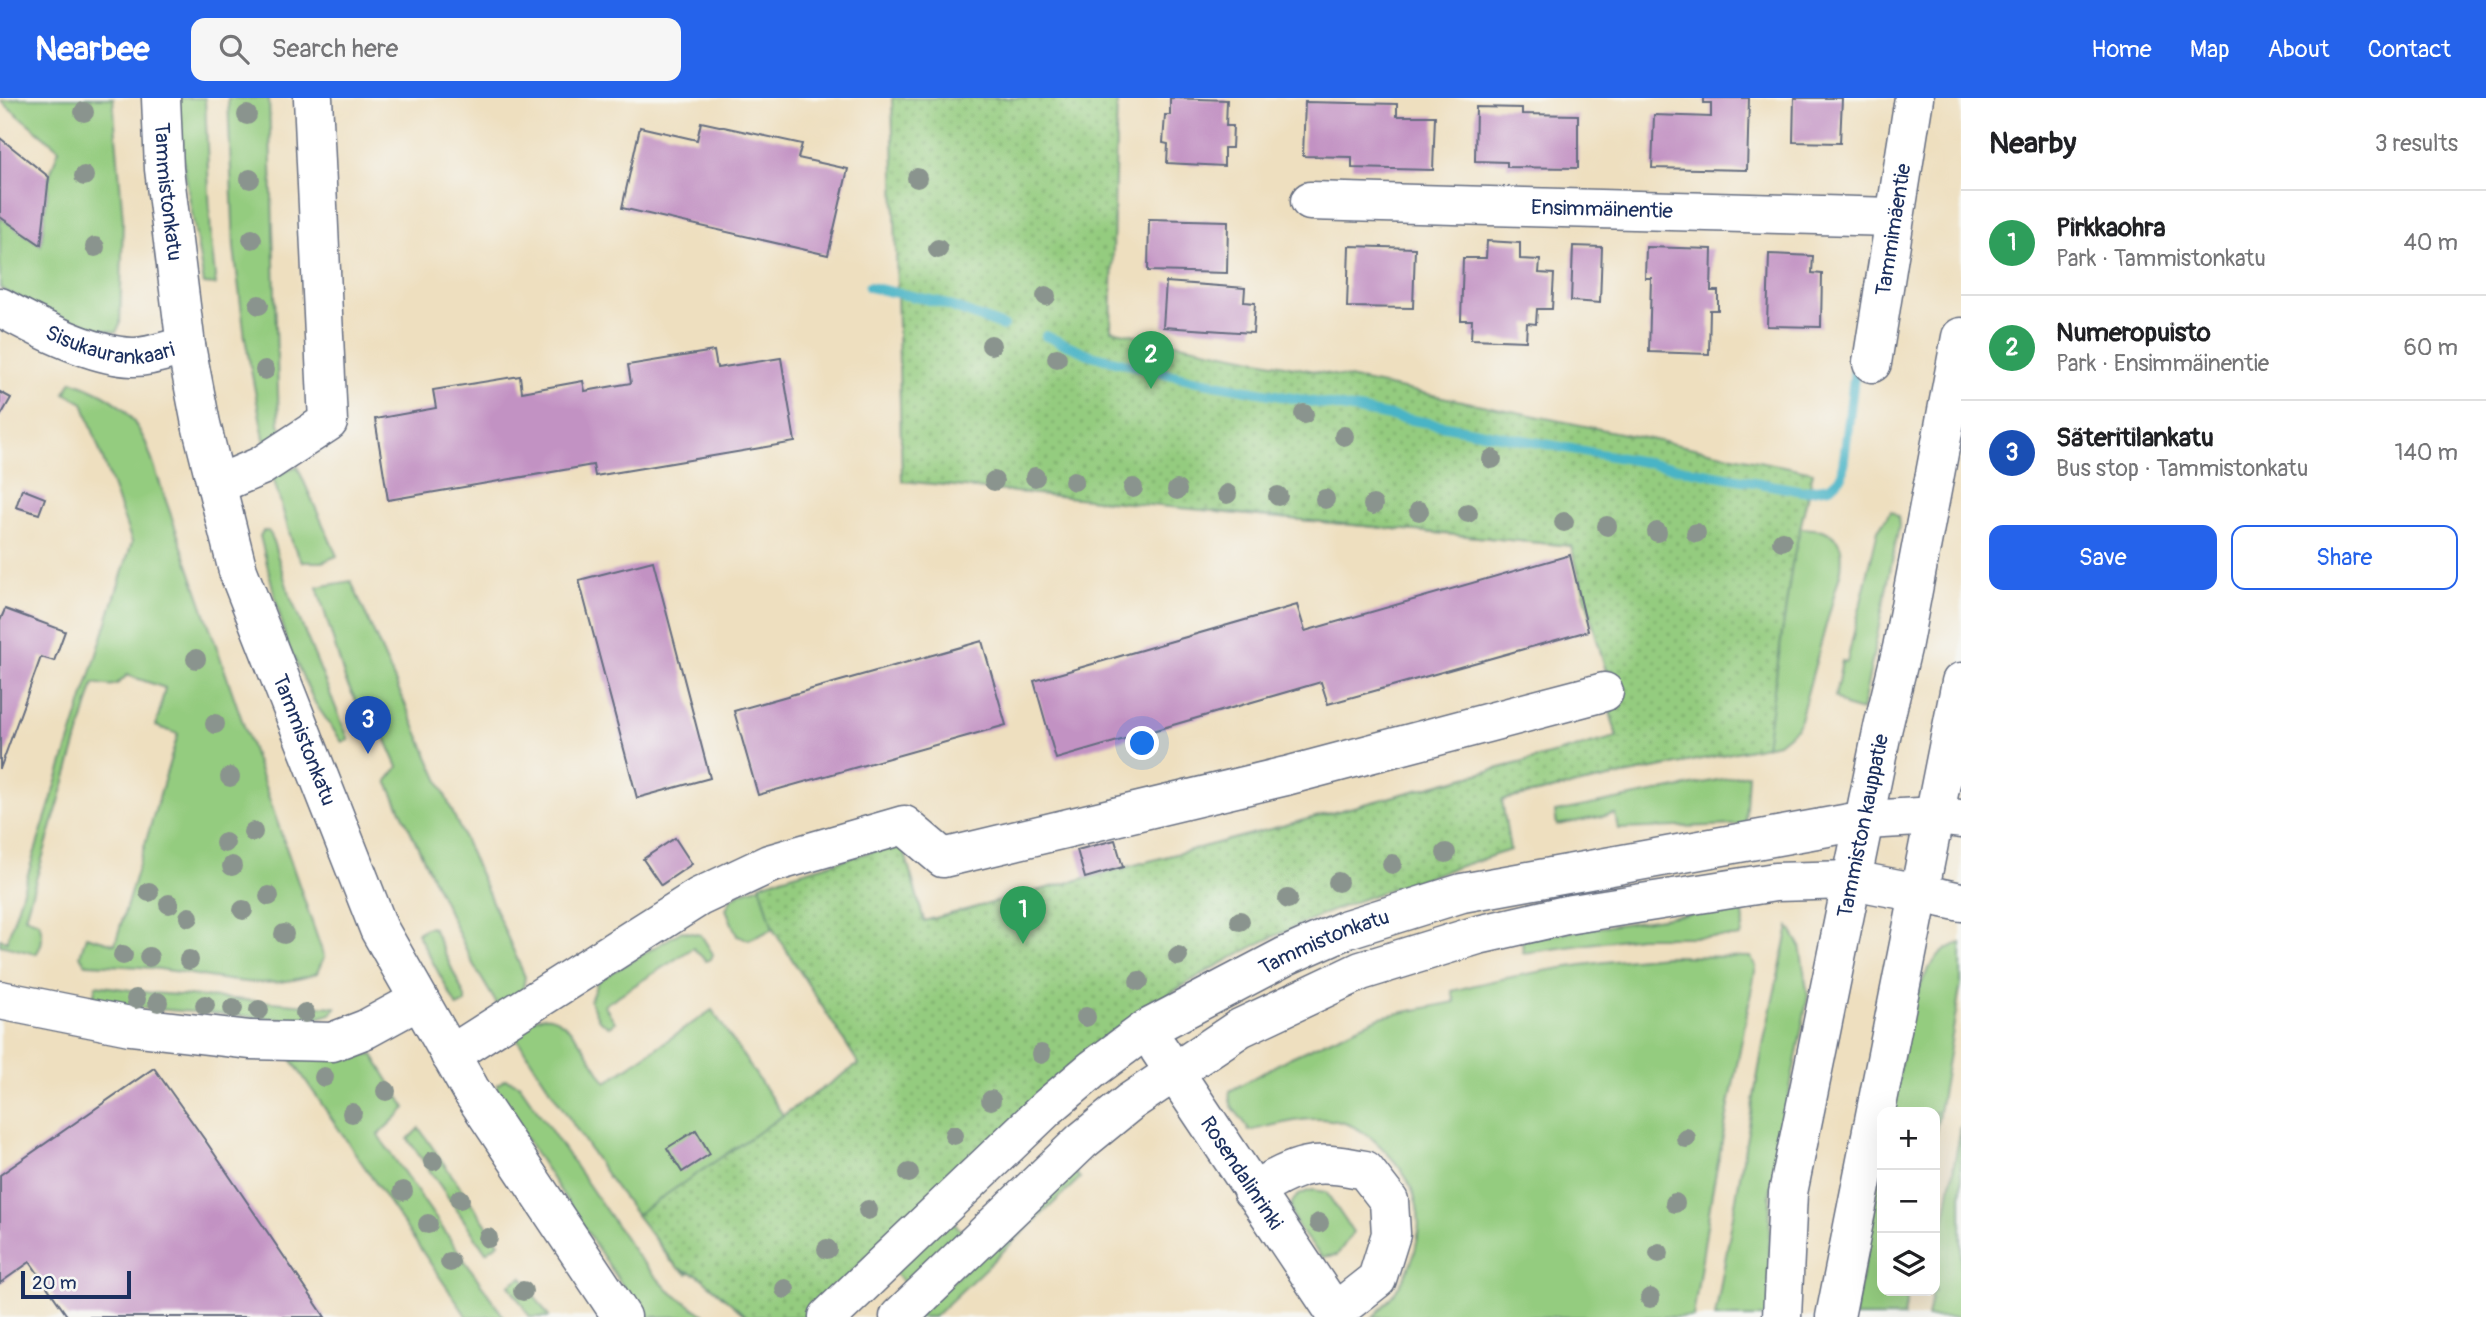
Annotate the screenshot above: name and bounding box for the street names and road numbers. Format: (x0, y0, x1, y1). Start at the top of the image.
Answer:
street label: Tammistonkatu (149, 122, 189, 262)
street label: Tammimäentie (1869, 161, 1917, 298)
street label: Ensimmäinentie (1531, 194, 1674, 224)
street label: Sisukaurankaari (41, 319, 178, 371)
street label: Tammistonkatu (267, 670, 343, 810)
street label: Tammiston kauppatie (1831, 731, 1895, 920)
street label: Tammistonkatu (1254, 903, 1393, 981)
street label: Rosendalinrinki (1194, 1111, 1289, 1235)

